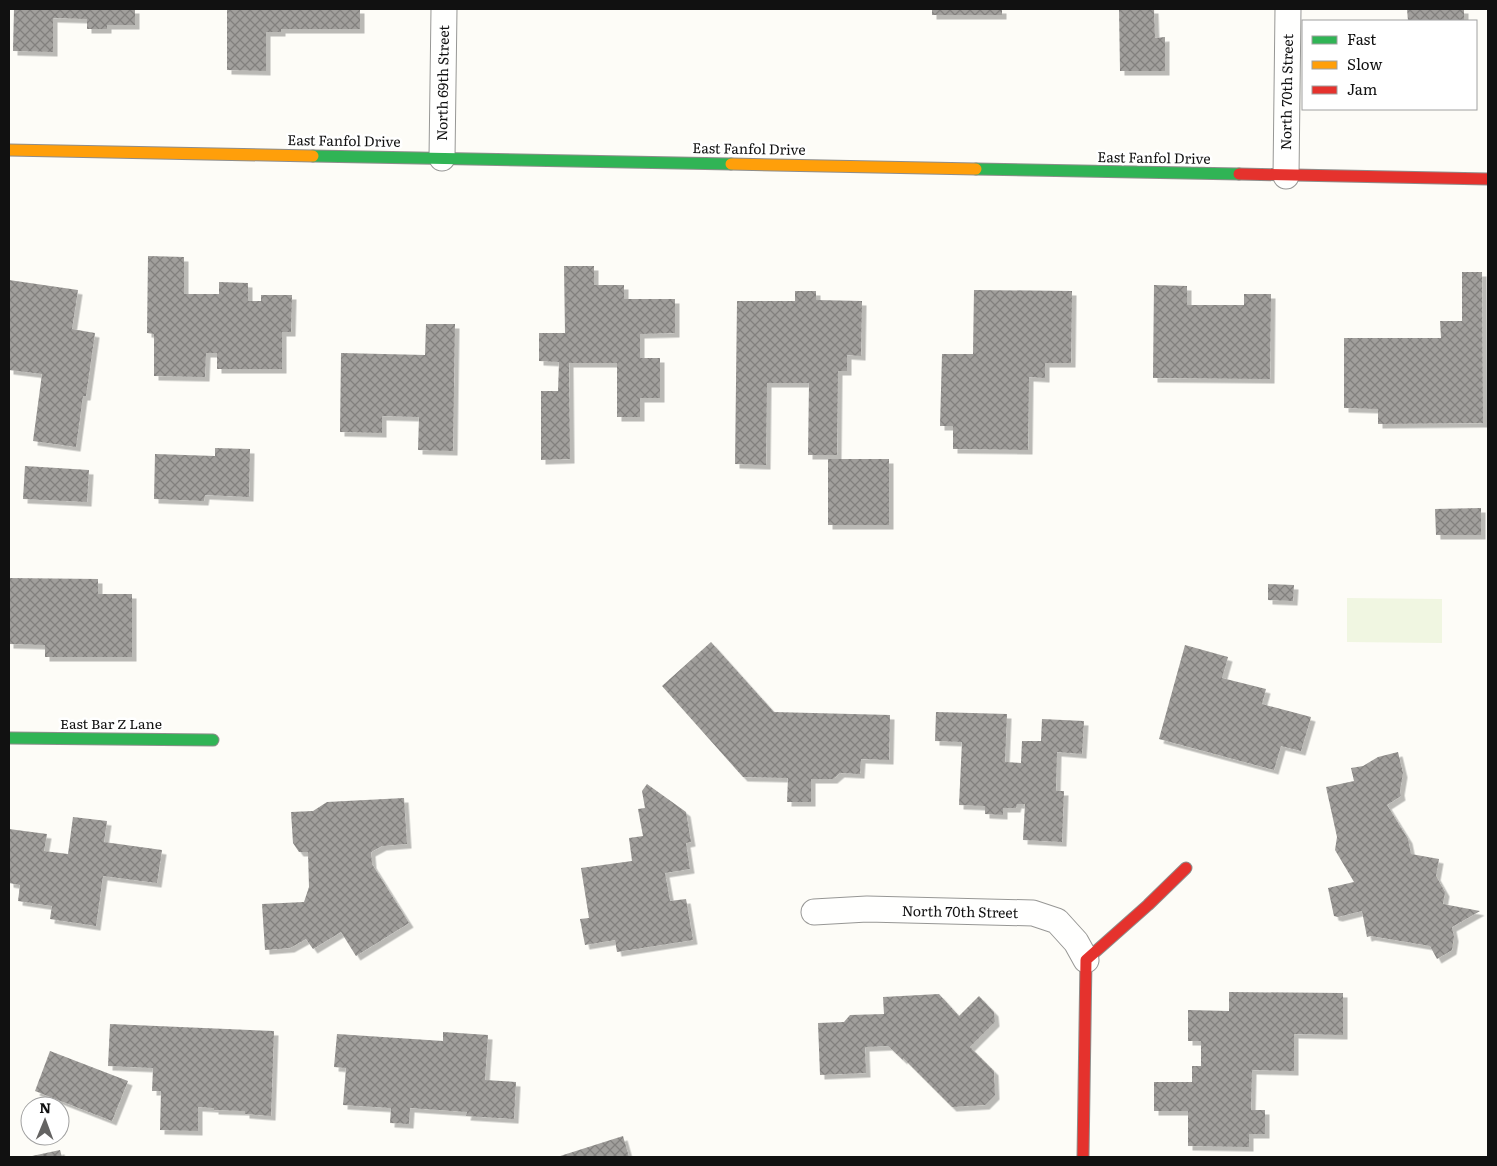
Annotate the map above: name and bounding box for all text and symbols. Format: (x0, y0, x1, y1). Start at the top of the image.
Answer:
legend (1302, 20, 1477, 110)
street label: North 69th Street (431, 24, 453, 141)
text: Fast (1347, 27, 1376, 50)
street label: North 70th Street (1275, 33, 1297, 150)
text: Slow (1347, 52, 1382, 75)
text: Jam (1347, 77, 1378, 100)
street label: East Fanfol Drive (287, 129, 401, 151)
street label: East Fanfol Drive (692, 137, 806, 159)
street label: East Fanfol Drive (1097, 146, 1211, 168)
street label: East Bar Z Lane (60, 713, 162, 733)
street label: North 70th Street (902, 900, 1019, 922)
north arrow (20, 1096, 70, 1146)
text: N (39, 1097, 52, 1117)

